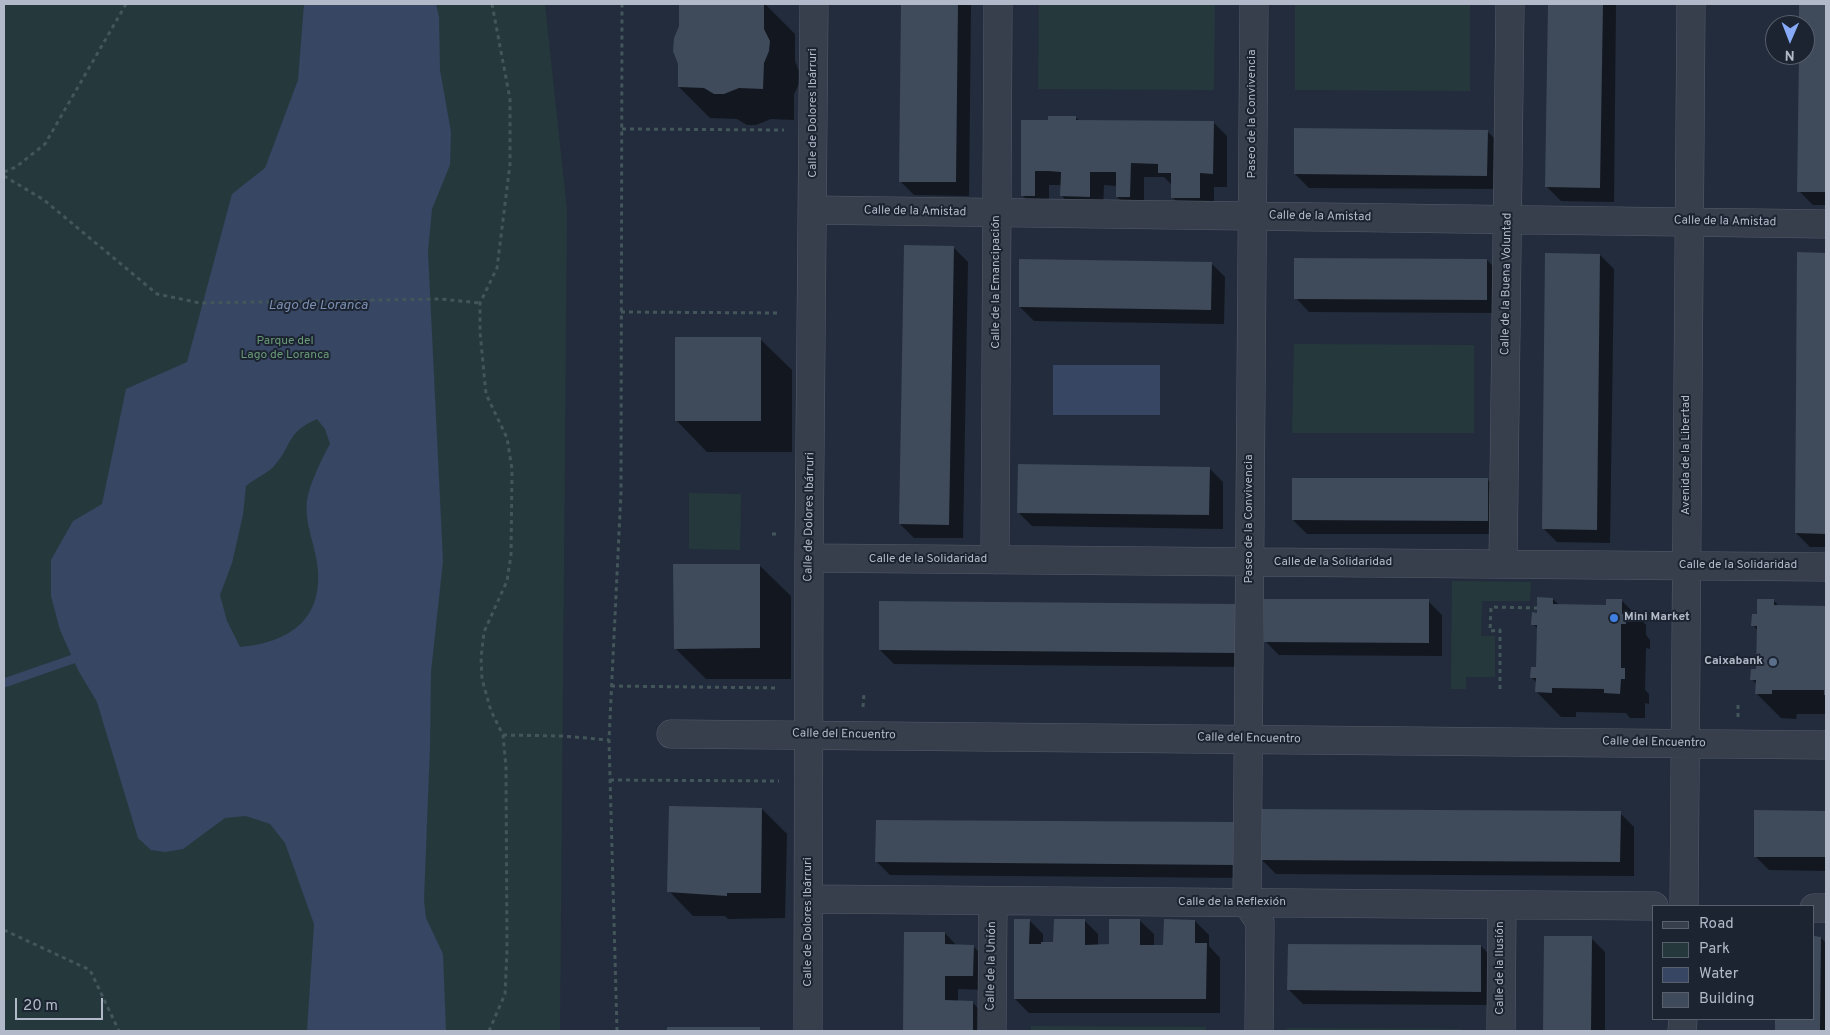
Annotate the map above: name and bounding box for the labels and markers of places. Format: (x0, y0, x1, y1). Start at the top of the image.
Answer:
place label: Mini Market (1624, 611, 1690, 625)
marker: Mini Market (1608, 612, 1620, 624)
place label: Caixabank (1704, 655, 1763, 669)
marker: Caixabank (1767, 656, 1779, 668)

